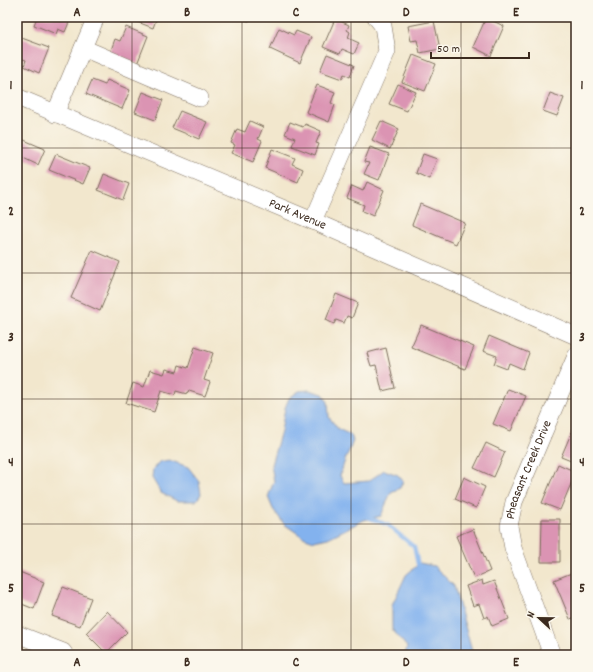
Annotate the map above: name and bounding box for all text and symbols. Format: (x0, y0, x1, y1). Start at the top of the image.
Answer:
text: A (73, 4, 81, 23)
text: B (184, 4, 190, 23)
text: C (293, 4, 300, 23)
text: D (403, 4, 410, 23)
text: E (513, 4, 520, 23)
scale bar (431, 34, 529, 60)
text: 50 m (437, 41, 460, 58)
text: 1 (10, 77, 13, 96)
text: 1 (581, 77, 584, 96)
street label: Park Avenue (266, 194, 329, 235)
text: 2 (8, 203, 14, 222)
text: 2 (579, 203, 585, 222)
text: 3 (8, 329, 14, 348)
text: 3 (579, 329, 585, 348)
street label: Pheasant Creek Drive (501, 417, 557, 521)
text: 4 (8, 454, 14, 473)
text: 4 (579, 454, 585, 473)
text: 5 (8, 580, 14, 599)
text: 5 (579, 580, 585, 599)
north arrow (519, 598, 559, 638)
text: N (523, 609, 540, 621)
text: A (73, 654, 81, 672)
text: B (184, 654, 190, 672)
text: C (293, 654, 300, 672)
text: D (403, 654, 410, 672)
text: E (513, 654, 520, 672)

